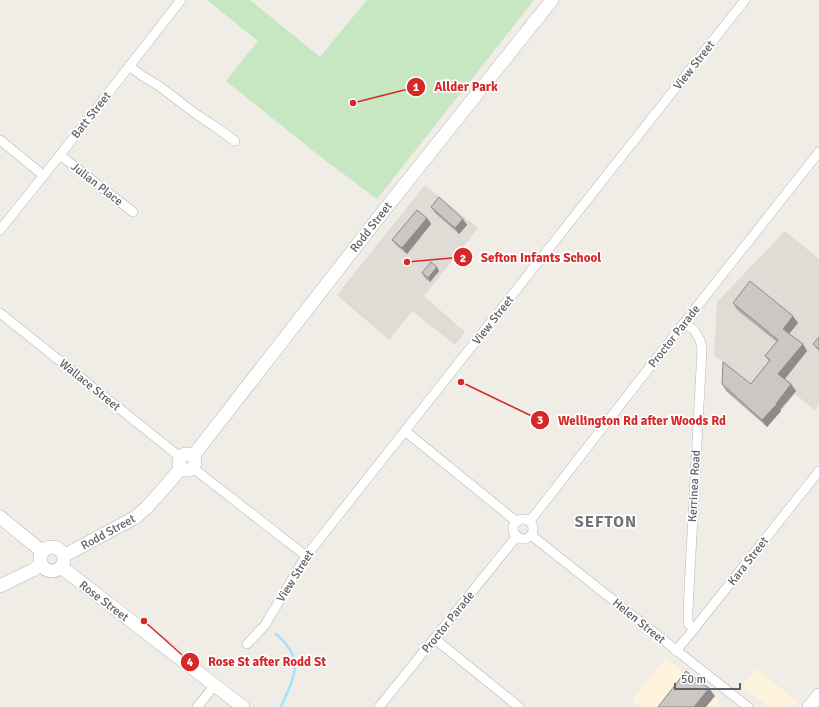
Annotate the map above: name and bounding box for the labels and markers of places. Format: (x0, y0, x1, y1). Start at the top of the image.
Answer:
callout: Allder Park (406, 74, 506, 99)
callout: Sefton Infants School (453, 245, 609, 270)
callout: Wellington Rd after Woods Rd (530, 408, 734, 433)
callout: Rose St after Rodd St (180, 649, 334, 674)

